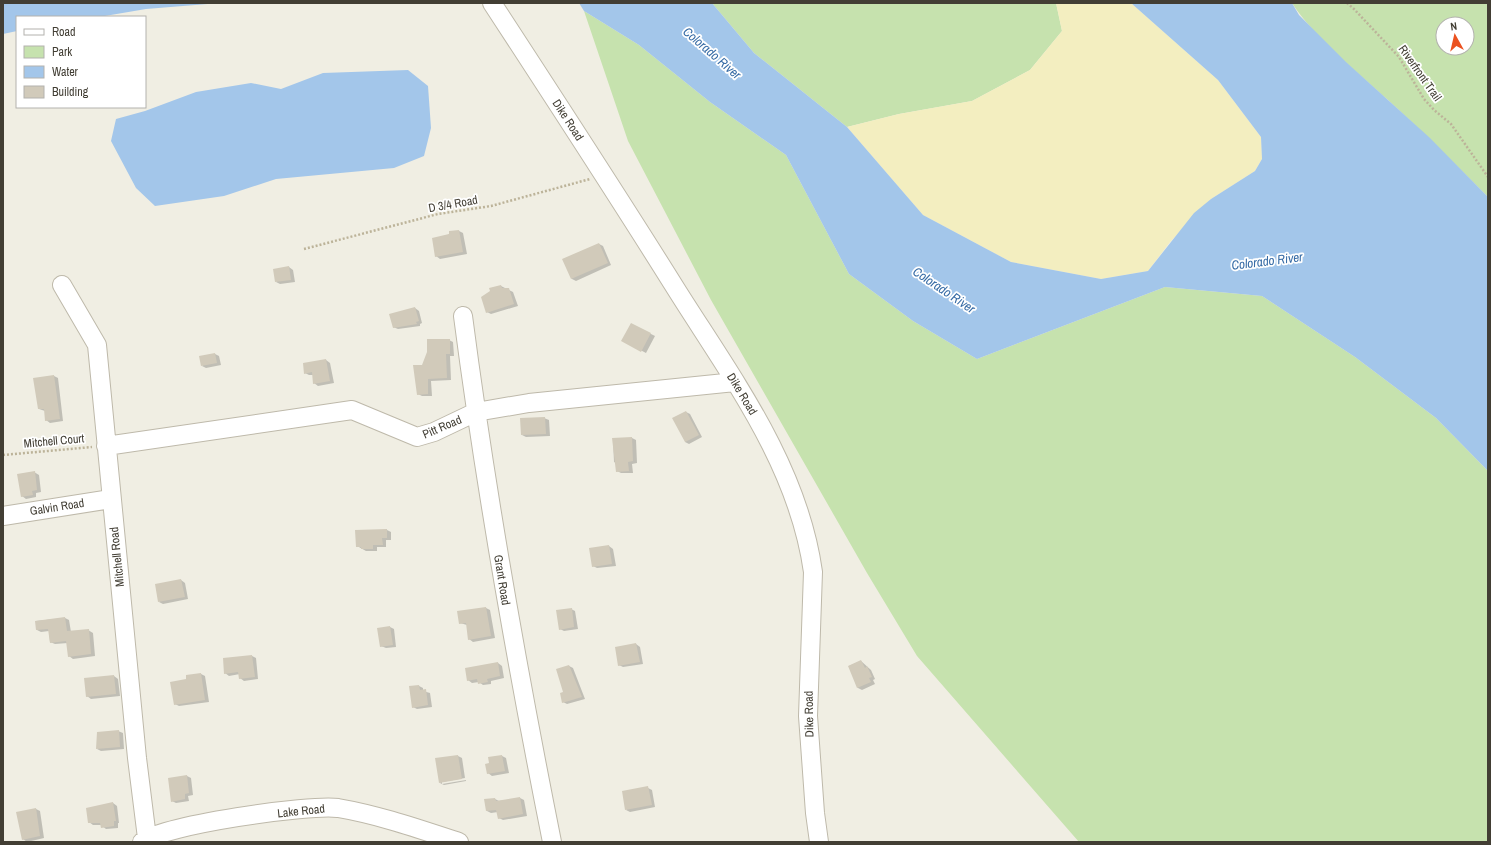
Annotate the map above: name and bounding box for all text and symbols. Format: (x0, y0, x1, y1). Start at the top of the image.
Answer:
legend (16, 16, 146, 108)
north arrow (1435, 16, 1475, 56)
text: N (1449, 19, 1458, 33)
water label: Colorado River (679, 23, 745, 83)
text: Road (52, 24, 76, 40)
street label: Riverfront Trail (1395, 42, 1445, 104)
text: Park (52, 44, 72, 60)
text: Water (52, 64, 79, 80)
text: Building (52, 84, 89, 100)
street label: Dike Road (549, 96, 587, 144)
street label: D 3/4 Road (427, 192, 479, 216)
water label: Colorado River (1230, 248, 1304, 274)
water label: Colorado River (910, 263, 979, 317)
street label: Dike Road (723, 370, 761, 418)
street label: Pitt Road (420, 412, 464, 442)
street label: Mitchell Court (23, 430, 85, 452)
street label: Galvin Road (29, 495, 85, 519)
street label: Mitchell Road (106, 526, 128, 588)
street label: Grant Road (490, 554, 514, 606)
street label: Dike Road (801, 691, 817, 737)
street label: Lake Road (276, 801, 326, 821)

